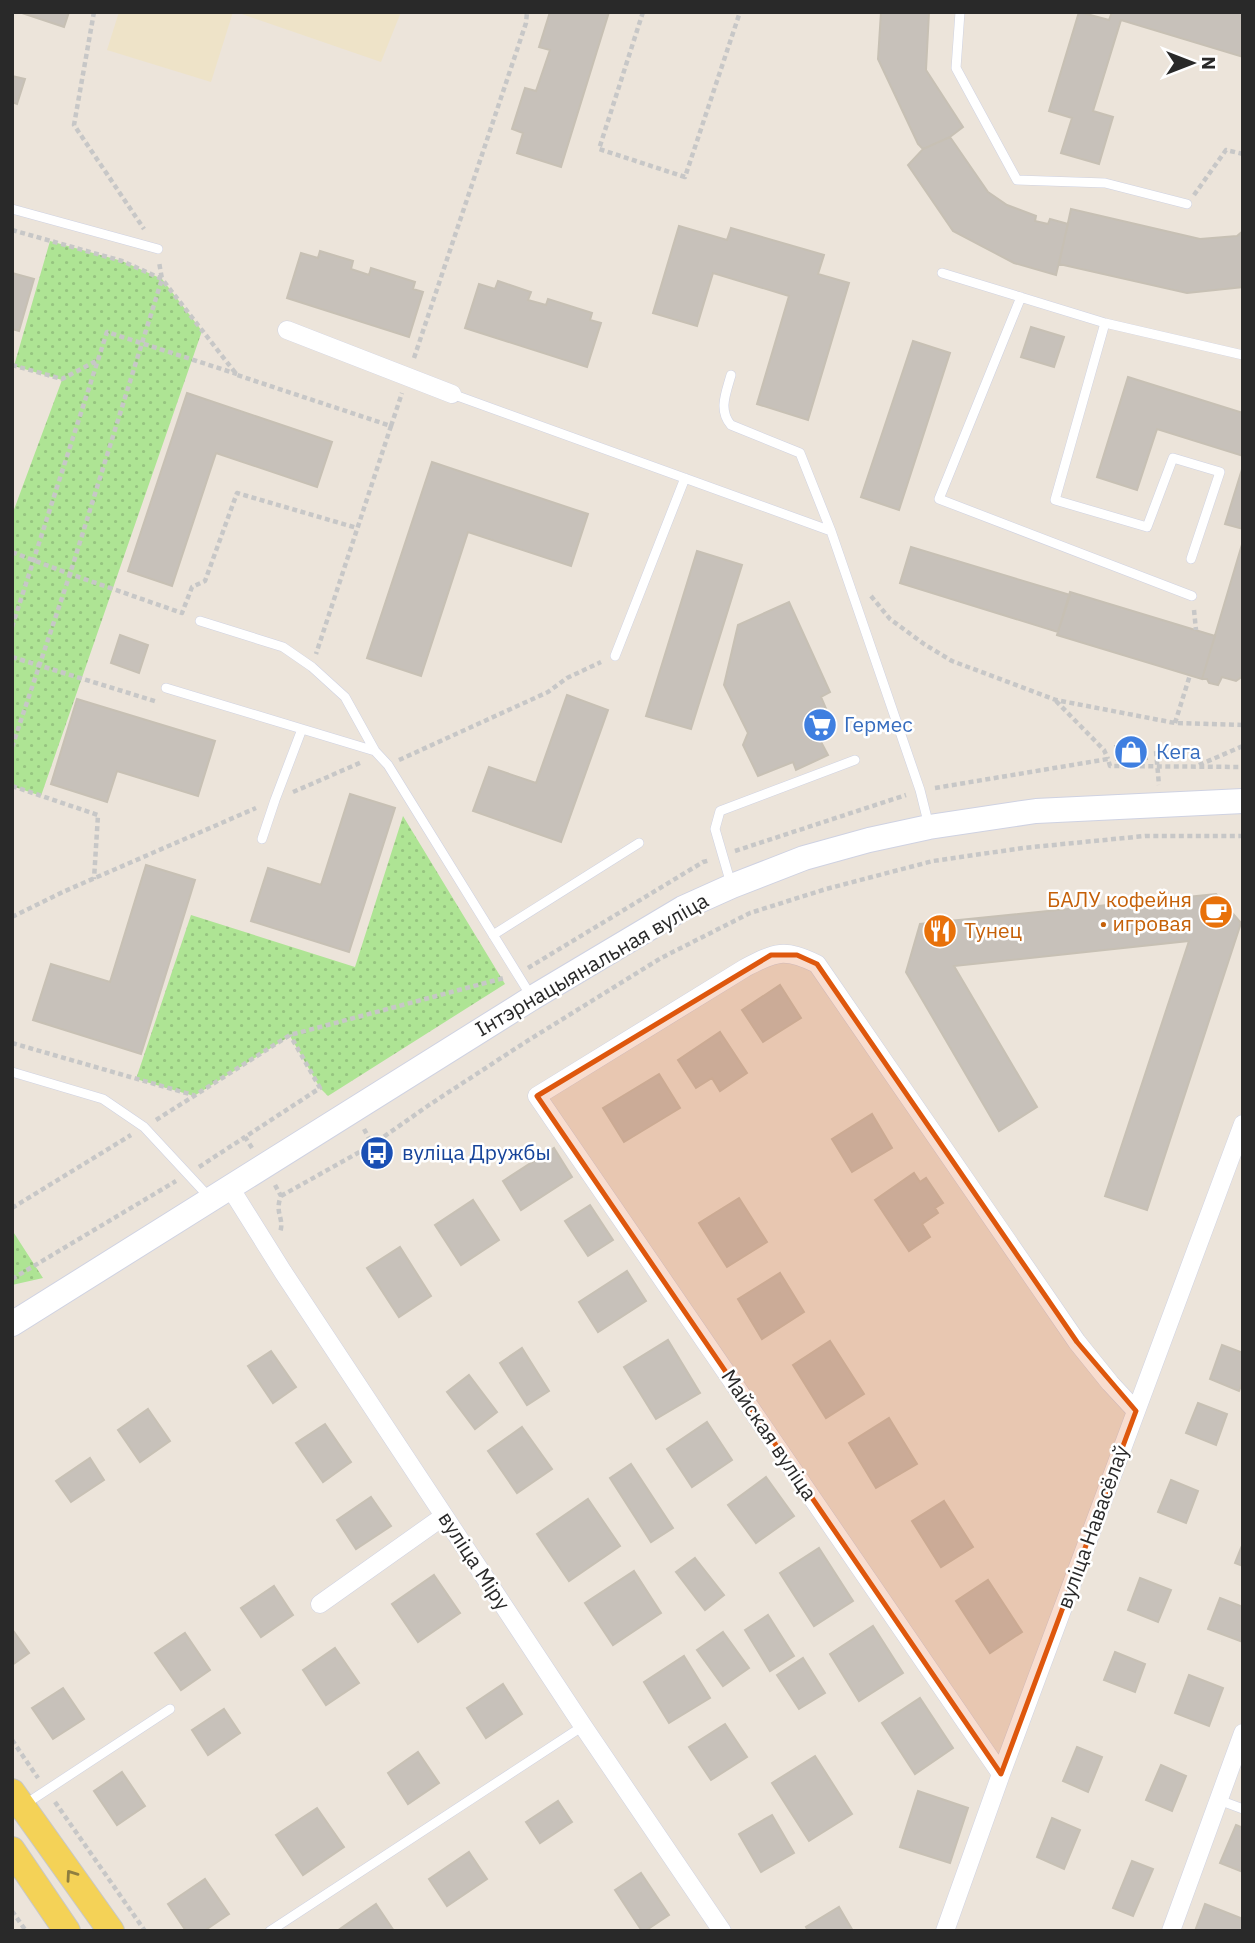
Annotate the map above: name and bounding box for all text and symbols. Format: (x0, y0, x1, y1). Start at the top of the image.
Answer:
north arrow (1157, 28, 1227, 98)
text: N (1197, 56, 1221, 70)
supermarket icon: Гермес (801, 706, 839, 744)
place label: Гермес (844, 710, 913, 738)
shop icon: Кега (1112, 733, 1150, 771)
place label: Кега (1156, 737, 1201, 765)
place label: БАЛУ кофейня • игровая (1047, 885, 1192, 937)
street label: Інтэрнацыянальная вуліца (470, 886, 713, 1043)
cafe icon: БАЛУ кофейня • игровая (1197, 893, 1235, 931)
restaurant icon: Тунец (921, 912, 959, 950)
place label: Тунец (964, 916, 1023, 944)
bus stop icon: вуліца Дружбы (358, 1134, 396, 1172)
place label: вуліца Дружбы (402, 1138, 551, 1166)
street label: Майская вуліца (716, 1363, 824, 1506)
street label: вуліца Навасёлаў (1050, 1441, 1135, 1612)
street label: вуліца Міру (432, 1506, 517, 1616)
one-way arrow (67, 1870, 80, 1883)

